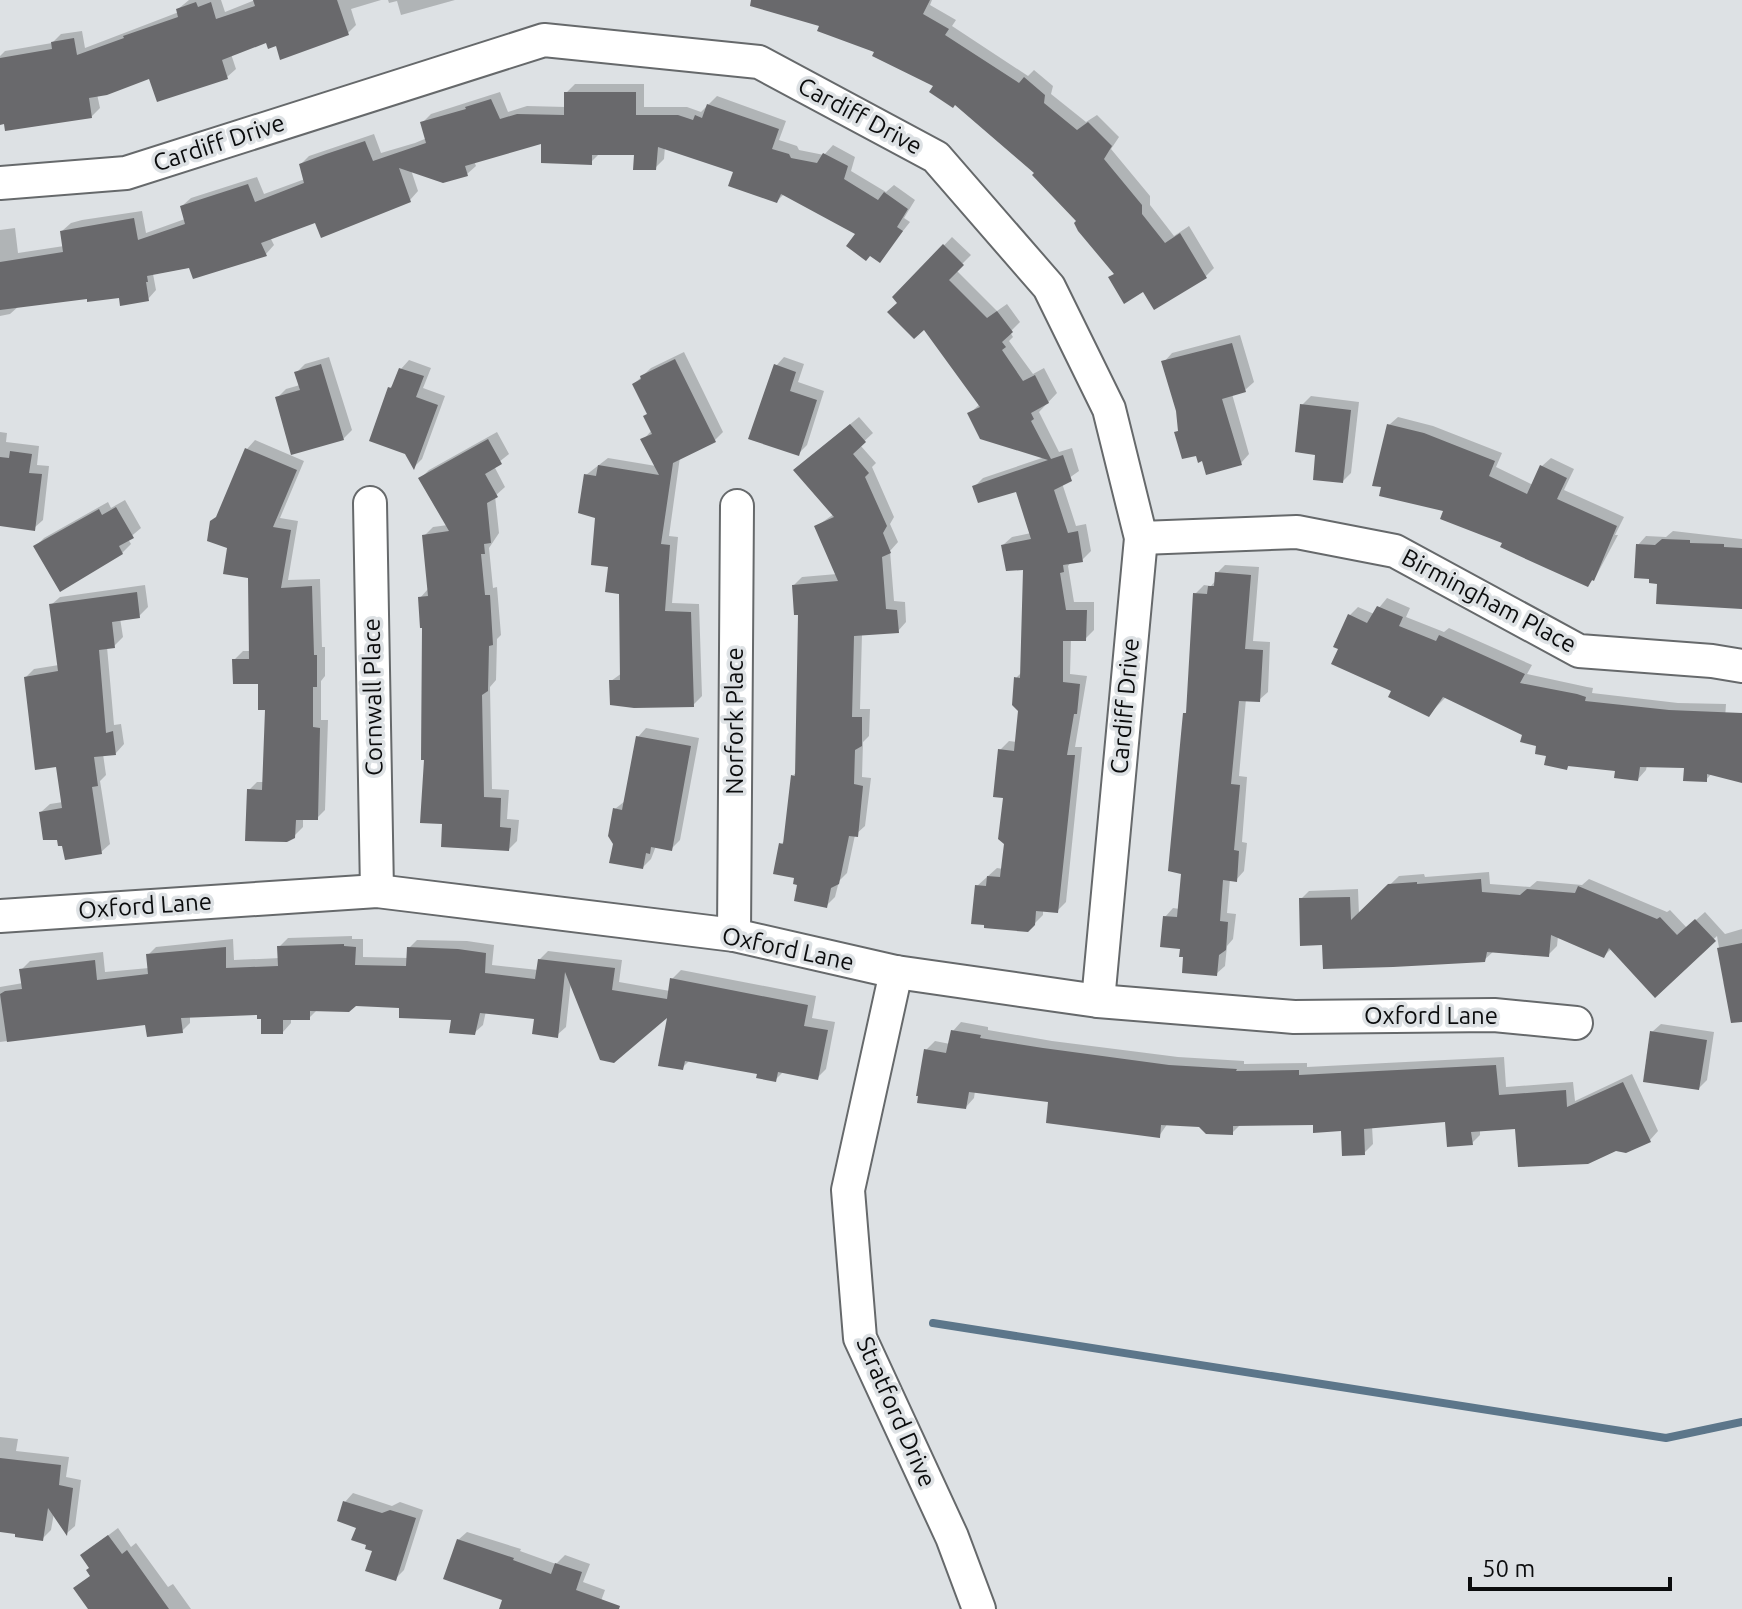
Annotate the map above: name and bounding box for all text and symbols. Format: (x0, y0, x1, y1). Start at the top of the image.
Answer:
street label: Cardiff Drive (794, 72, 927, 160)
street label: Cardiff Drive (150, 109, 288, 176)
street label: Birmingham Place (1397, 543, 1581, 658)
street label: Cornwall Place (358, 618, 387, 776)
street label: Cardiff Drive (1105, 637, 1144, 775)
street label: Norfork Place (721, 647, 748, 795)
street label: Oxford Lane (77, 887, 213, 924)
street label: Oxford Lane (720, 921, 856, 976)
street label: Oxford Lane (1364, 1002, 1498, 1029)
street label: Stratford Drive (851, 1333, 942, 1491)
scale bar (1470, 1541, 1670, 1591)
text: 50 m (1482, 1555, 1535, 1582)

